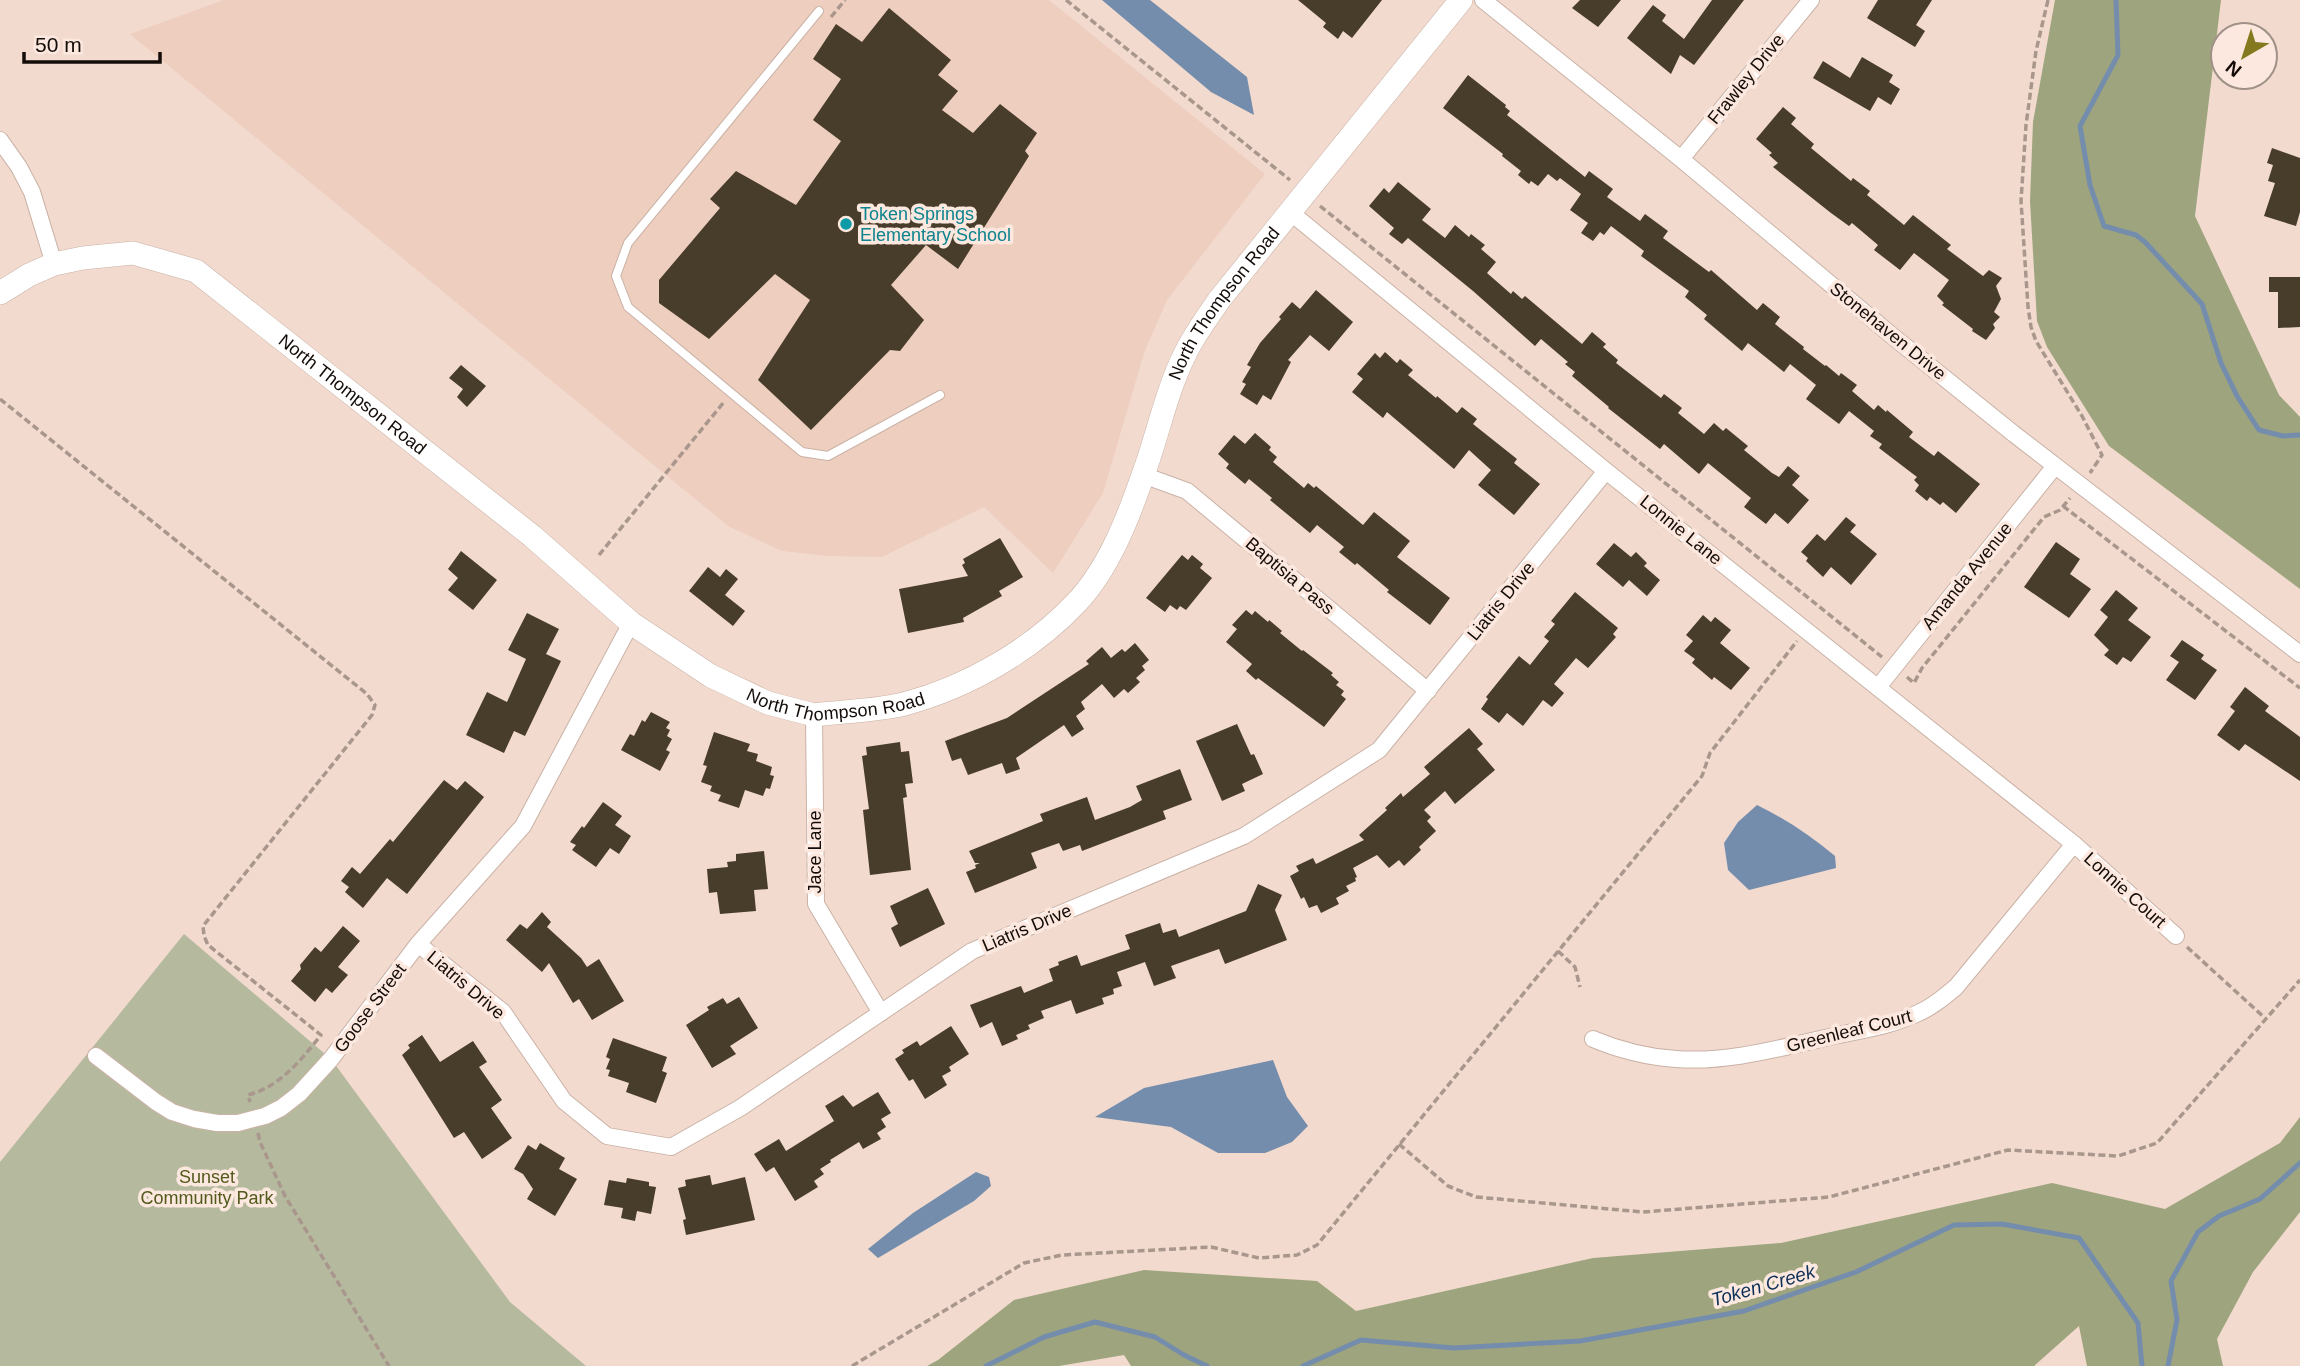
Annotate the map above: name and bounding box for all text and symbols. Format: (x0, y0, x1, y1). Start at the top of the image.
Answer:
scale bar (24, 21, 161, 65)
north arrow (2209, 21, 2279, 91)
street label: Frawley Drive (1704, 30, 1788, 128)
text: 50 m (35, 33, 82, 56)
text: N (2222, 56, 2246, 81)
place label: Token Springs Elementary School (860, 204, 1011, 245)
marker: Token Springs Elementary School (838, 216, 854, 232)
street label: North Thompson Road (1165, 223, 1284, 383)
street label: Stonehaven Drive (1826, 278, 1950, 384)
street label: North Thompson Road (275, 330, 430, 459)
street label: Lonnie Lane (1636, 491, 1726, 569)
street label: Amanda Avenue (1918, 519, 2016, 633)
street label: Baptisia Pass (1242, 533, 1338, 619)
street label: Liatris Drive (1463, 558, 1539, 644)
street label: North Thompson Road (743, 684, 927, 725)
street label: Jace Lane (805, 810, 825, 894)
street label: Lonnie Court (2080, 848, 2170, 932)
street label: Liatris Drive (979, 900, 1075, 956)
street label: Liatris Drive (423, 947, 509, 1023)
street label: Goose Street (330, 960, 410, 1056)
street label: Greenleaf Court (1784, 1006, 1914, 1056)
park label: Sunset Community Park (140, 1167, 275, 1208)
water label: Token Creek (1709, 1260, 1819, 1310)

